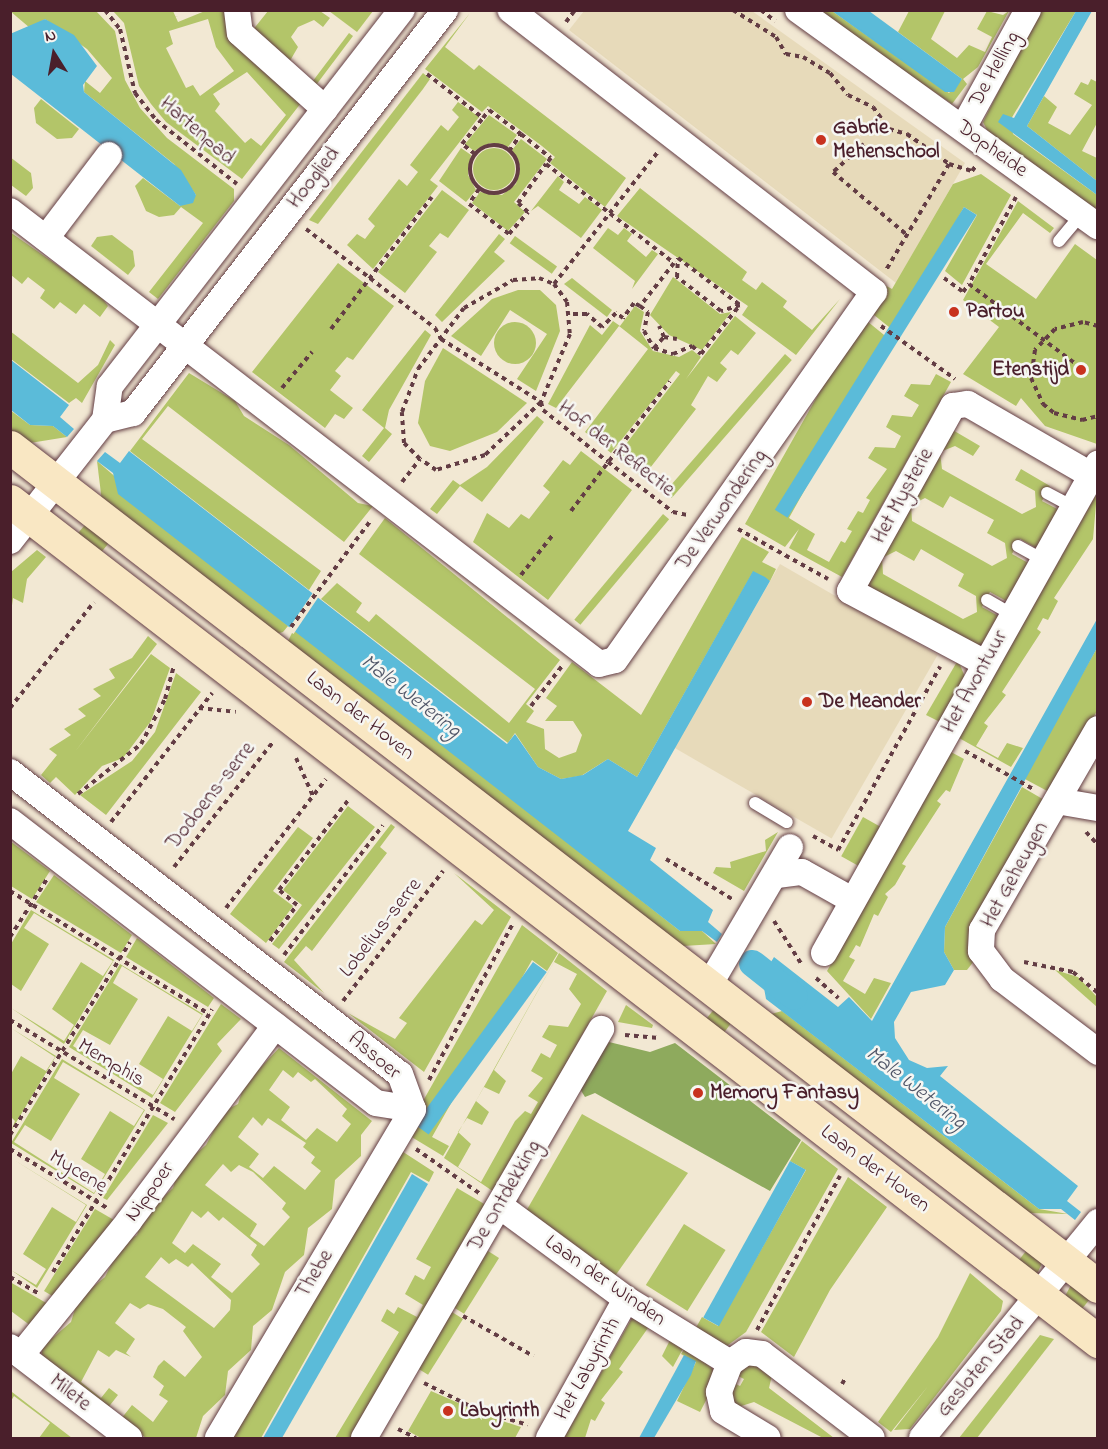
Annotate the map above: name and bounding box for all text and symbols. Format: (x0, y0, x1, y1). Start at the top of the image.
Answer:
north arrow (24, 24, 84, 84)
text: N (43, 24, 58, 49)
street label: De Helling (964, 27, 1026, 111)
street label: Hartenpad (154, 91, 240, 171)
place label: Gabrie Mehenschool (833, 115, 940, 165)
street label: Dopheide (952, 115, 1032, 183)
marker: Gabrie Mehenschool (814, 133, 828, 147)
street label: Hooglied (282, 142, 346, 214)
place label: Partou (966, 299, 1025, 325)
marker: Partou (947, 305, 961, 319)
place label: Etenstijd (992, 357, 1069, 383)
marker: Etenstijd (1074, 363, 1088, 377)
street label: Hof der Reflectie (552, 395, 680, 503)
street label: Het Mysterie (866, 444, 940, 548)
street label: De Verwondering (671, 445, 773, 575)
street label: Het Avontuur (936, 626, 1014, 738)
water label: Male Wetering (355, 650, 465, 744)
street label: Laan der Hoven (301, 666, 419, 766)
place label: De Meander (819, 689, 921, 715)
marker: De Meander (800, 695, 814, 709)
street label: Dodoens-serre (161, 737, 261, 855)
street label: Het Geheugen (976, 818, 1054, 932)
street label: Lobelius-serre (334, 873, 428, 983)
street label: Assoer (342, 1027, 406, 1085)
street label: Memphis (73, 1033, 149, 1093)
water label: Male Wetering (860, 1042, 970, 1136)
place label: Memory Fantasy (710, 1080, 859, 1106)
marker: Memory Fantasy (691, 1086, 705, 1100)
street label: Laan der Hoven (815, 1120, 935, 1218)
street label: De Ontdekking (463, 1136, 547, 1256)
street label: Mycene (44, 1145, 112, 1199)
street label: Nippoer (120, 1157, 180, 1227)
street label: Laan der Winden (540, 1230, 670, 1332)
street label: Thebe (291, 1245, 339, 1303)
street label: Gesloten Stad (932, 1312, 1030, 1422)
street label: Het Labyrinth (549, 1313, 627, 1425)
street label: Milete (44, 1369, 96, 1417)
place label: Labyrinth (460, 1398, 540, 1424)
marker: Labyrinth (441, 1404, 455, 1418)

